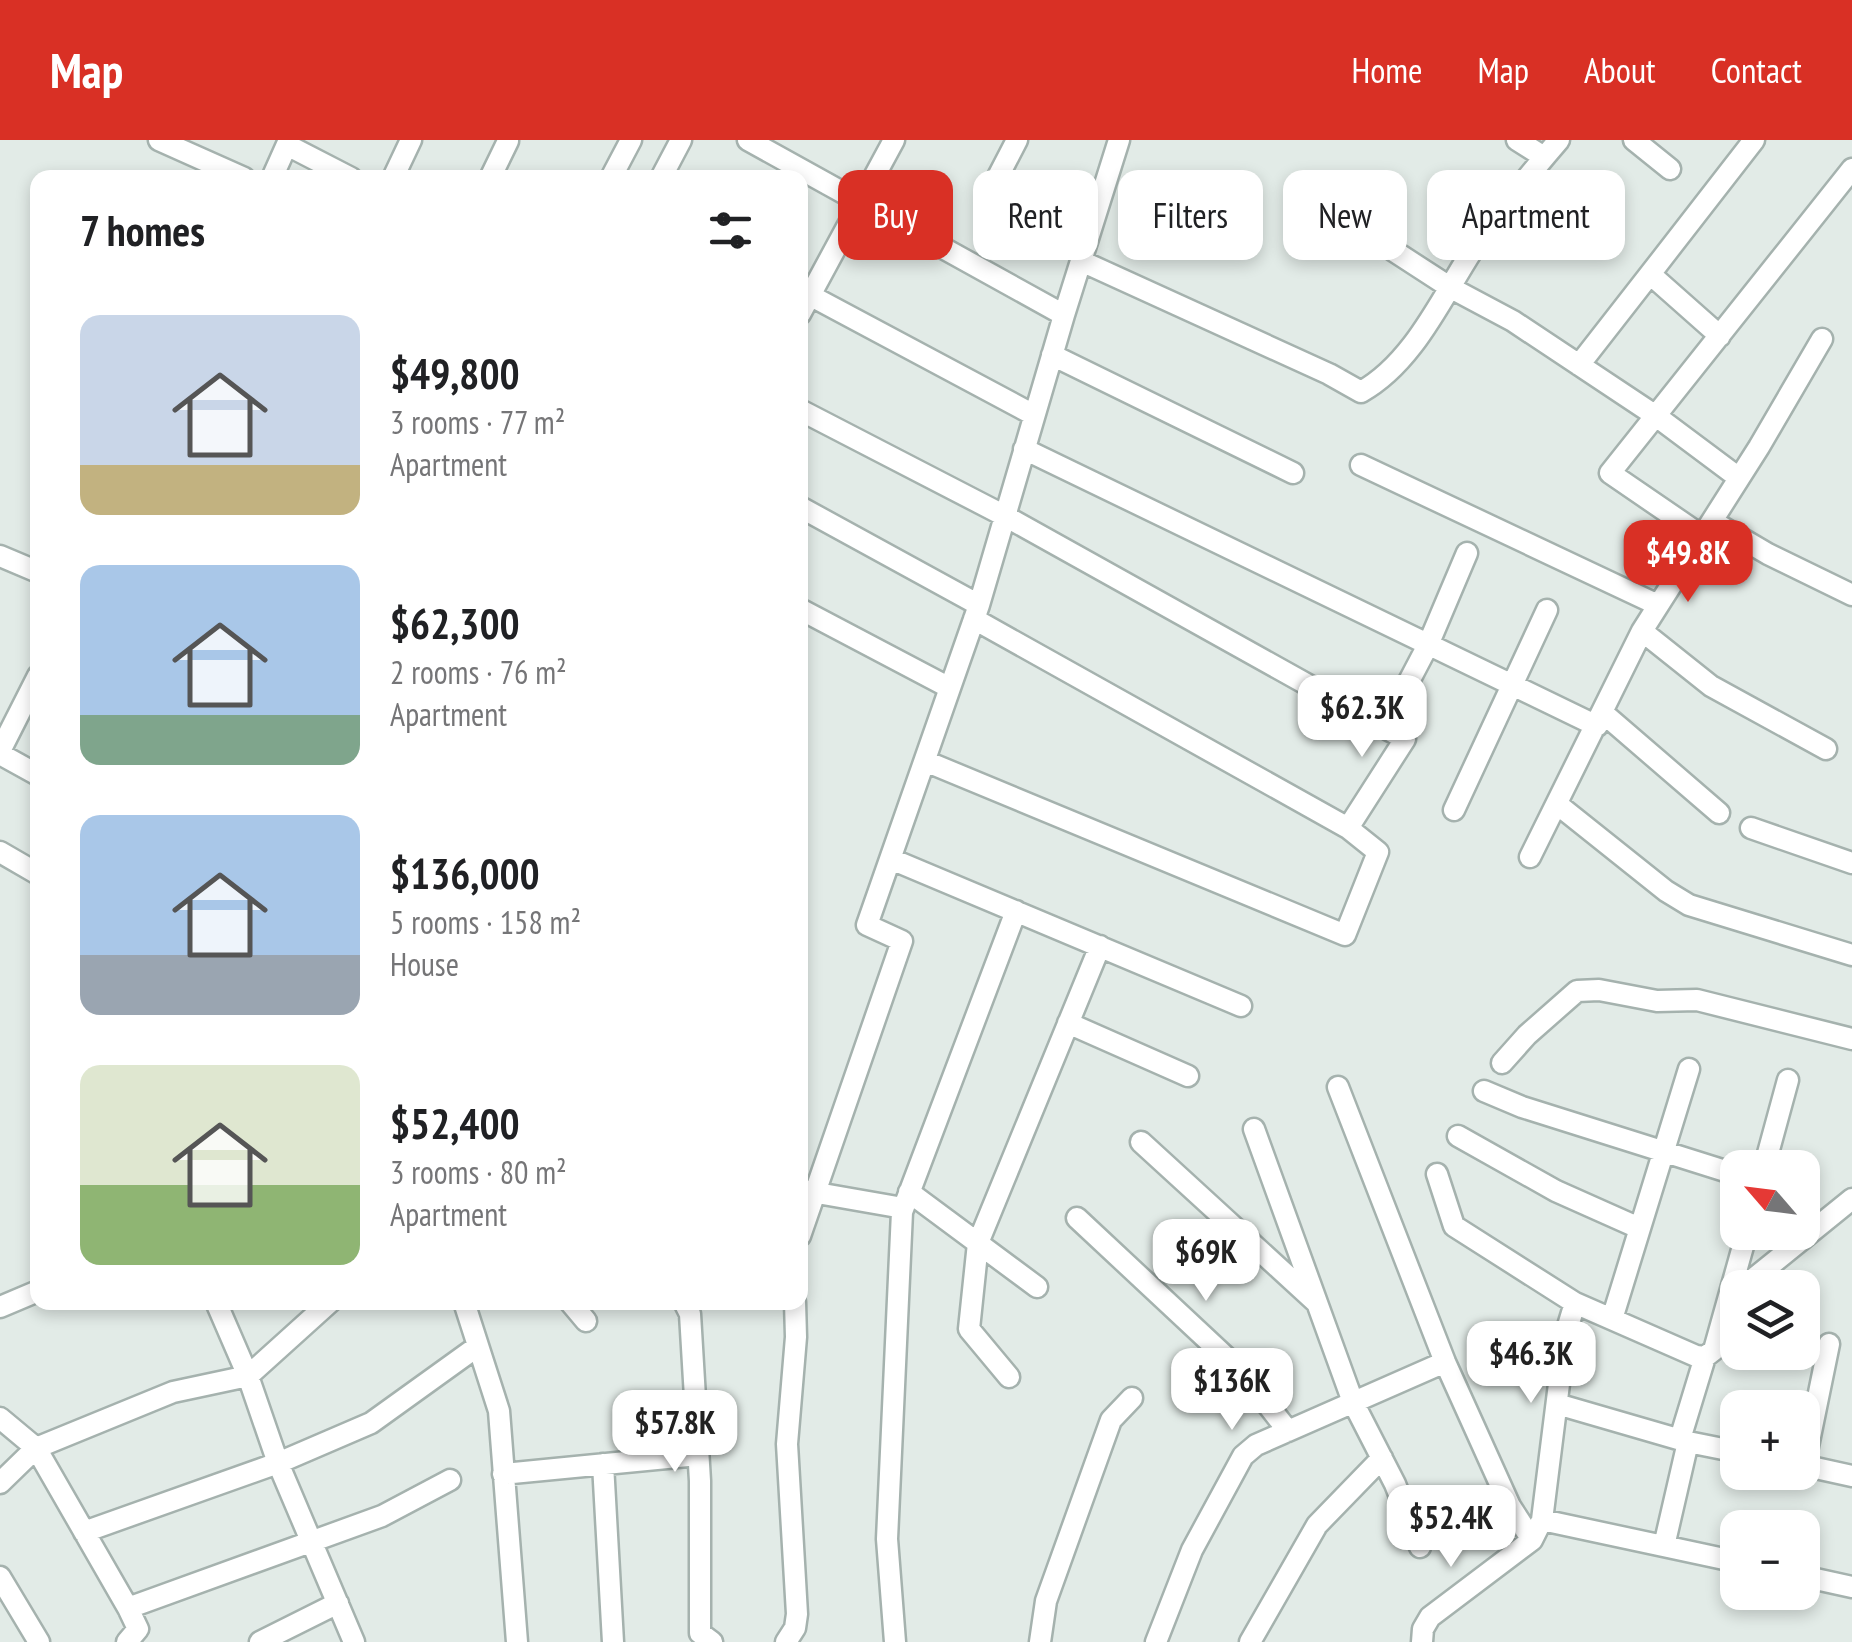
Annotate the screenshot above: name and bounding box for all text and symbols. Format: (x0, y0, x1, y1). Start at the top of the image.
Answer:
text: Map (50, 39, 123, 101)
text: Home (1351, 47, 1423, 93)
text: Map (1478, 47, 1529, 93)
text: About (1584, 47, 1656, 93)
text: Contact (1711, 47, 1802, 93)
chip: Buy (838, 170, 953, 260)
chip: Rent (973, 170, 1098, 260)
chip: Filters (1118, 170, 1263, 260)
chip: New (1283, 170, 1407, 260)
chip: Apartment (1427, 170, 1625, 260)
text: 7 homes (80, 203, 205, 258)
icon: filters (703, 203, 758, 258)
text: $49,800 (390, 346, 520, 401)
icon: home (160, 355, 280, 475)
text: 3 rooms · 77 m² (390, 401, 565, 443)
text: Apartment (390, 443, 507, 485)
pin: $49.8K (1607, 520, 1769, 605)
text: $49.8K (1646, 531, 1730, 573)
text: $62,300 (390, 596, 520, 651)
icon: home (160, 605, 280, 725)
text: 2 rooms · 76 m² (390, 651, 567, 693)
pin: $62.3K (1281, 675, 1443, 760)
text: $62.3K (1320, 686, 1404, 728)
text: Apartment (390, 693, 507, 735)
text: $136,000 (390, 846, 540, 901)
icon: home (160, 855, 280, 975)
text: 5 rooms · 158 m² (390, 901, 581, 943)
text: House (390, 943, 459, 985)
text: $52,400 (390, 1096, 520, 1151)
icon: home (160, 1105, 280, 1225)
north arrow (1720, 1150, 1820, 1250)
map controls (1720, 1150, 1820, 1610)
text: 3 rooms · 80 m² (390, 1151, 567, 1193)
text: Apartment (390, 1193, 507, 1235)
pin: $69K (1147, 1219, 1265, 1304)
text: $69K (1175, 1230, 1237, 1272)
button: layers (1720, 1270, 1820, 1370)
pin: $46.3K (1450, 1321, 1612, 1406)
text: $46.3K (1489, 1332, 1573, 1374)
pin: $136K (1162, 1348, 1302, 1433)
text: $136K (1193, 1359, 1271, 1401)
pin: $57.8K (594, 1390, 756, 1475)
button: + (1720, 1390, 1820, 1490)
text: $57.8K (634, 1401, 716, 1443)
pin: $52.4K (1370, 1485, 1532, 1570)
text: $52.4K (1409, 1496, 1493, 1538)
button: − (1720, 1510, 1820, 1610)

